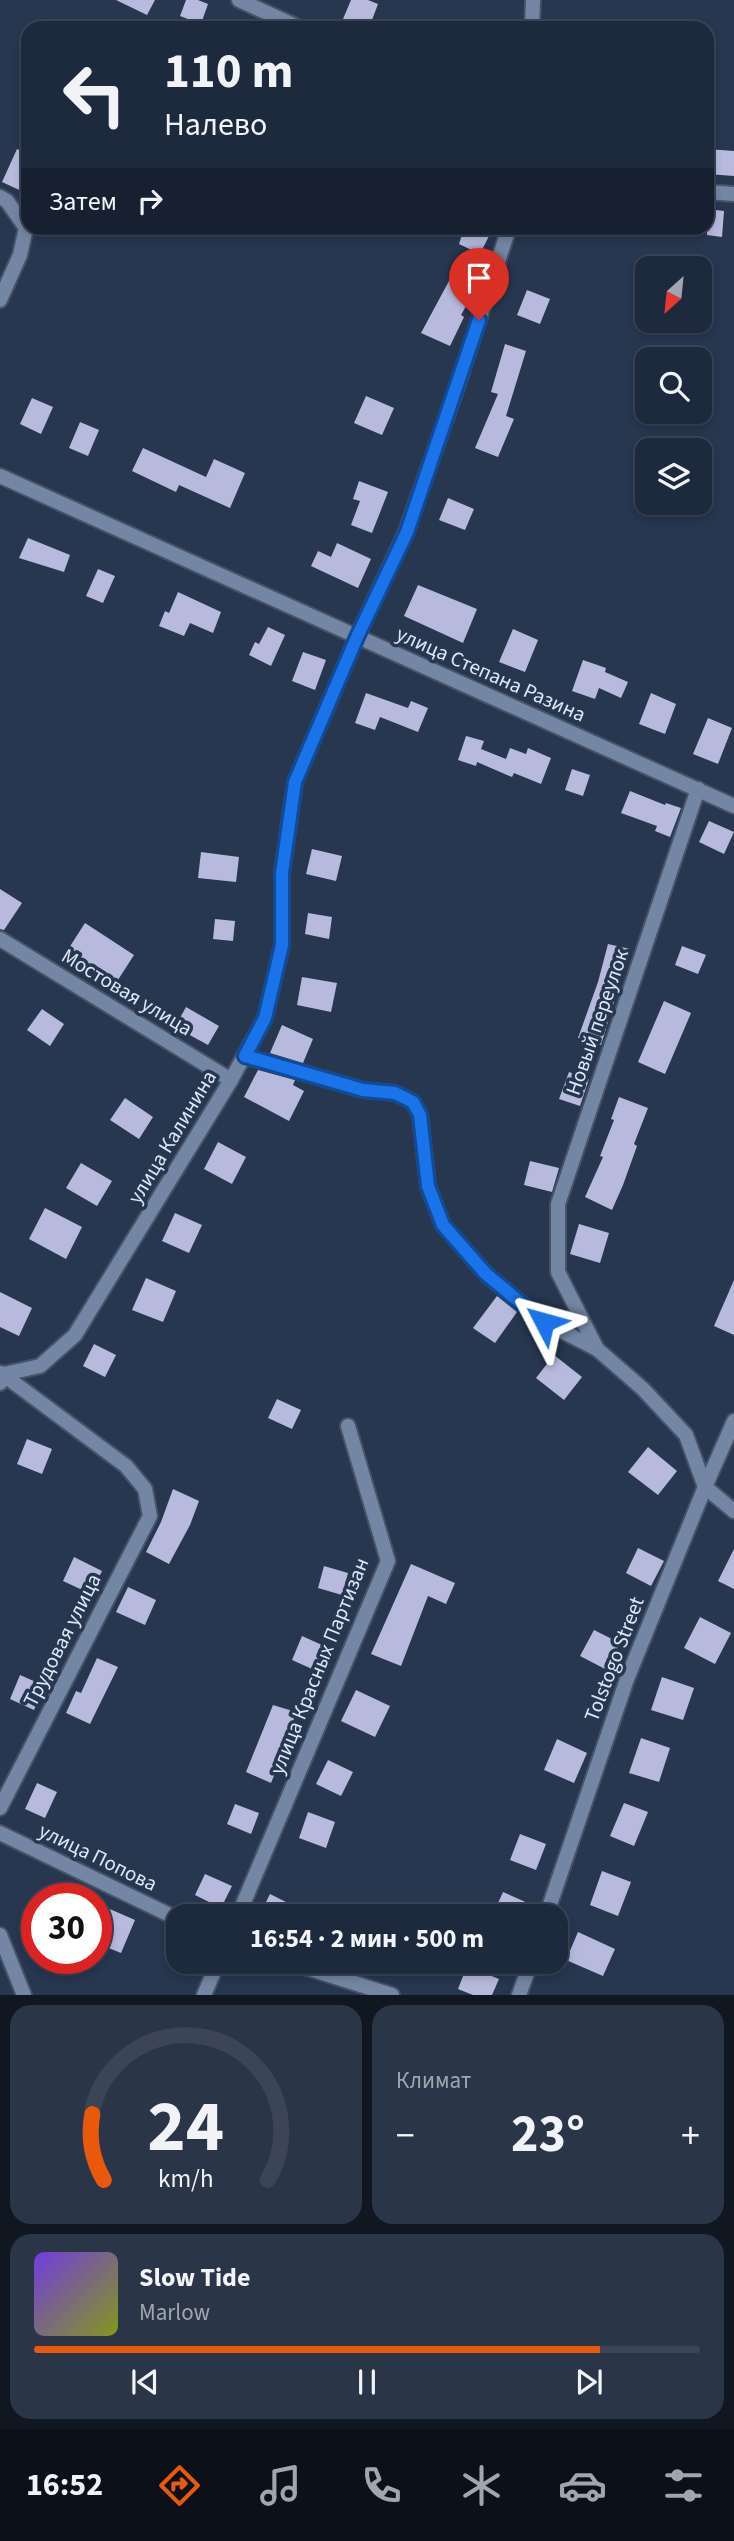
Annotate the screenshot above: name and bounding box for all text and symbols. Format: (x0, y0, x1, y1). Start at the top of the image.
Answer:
text: 110 m (164, 37, 293, 107)
icon: left (49, 49, 140, 140)
text: Налево (164, 102, 267, 148)
icon: right (131, 182, 169, 220)
text: Затем (49, 183, 117, 220)
pin (449, 248, 509, 320)
north arrow (635, 256, 712, 332)
map controls (635, 256, 712, 515)
icon: arrive (460, 259, 498, 297)
button: search (635, 347, 712, 424)
button: layers (635, 438, 712, 515)
street label: улица Степана Разина (391, 619, 591, 729)
street label: Мостовая улица (56, 941, 198, 1043)
street label: Новый переулок (558, 944, 636, 1099)
street label: улица Калинина (120, 1065, 224, 1209)
position arrow (507, 1285, 581, 1359)
street label: улица Красных Партизан (262, 1553, 376, 1779)
street label: Трудовая улица (16, 1568, 108, 1712)
street label: Tolstogo Street (576, 1592, 652, 1726)
street label: улица Попова (34, 1815, 162, 1899)
speed limit sign: 30 (21, 1883, 112, 1974)
text: 16:54 · 2 мин · 500 m (250, 1920, 484, 1957)
text: Климат (396, 2064, 471, 2097)
text: 24 (148, 2076, 224, 2180)
text: 23° (511, 2098, 585, 2172)
text: − (396, 2109, 415, 2163)
text: + (681, 2109, 700, 2163)
text: km/h (158, 2161, 214, 2197)
text: Slow Tide (139, 2259, 250, 2296)
text: Marlow (139, 2296, 210, 2329)
icon: previous (126, 2363, 164, 2401)
icon: pause (348, 2363, 386, 2401)
icon: next (570, 2363, 608, 2401)
icon: directions (155, 2461, 204, 2510)
icon: music (256, 2461, 305, 2510)
icon: phone (357, 2461, 406, 2510)
icon: climate (457, 2461, 506, 2510)
icon: car (558, 2461, 607, 2510)
icon: filters (659, 2461, 708, 2510)
text: 16:52 (26, 2462, 103, 2508)

